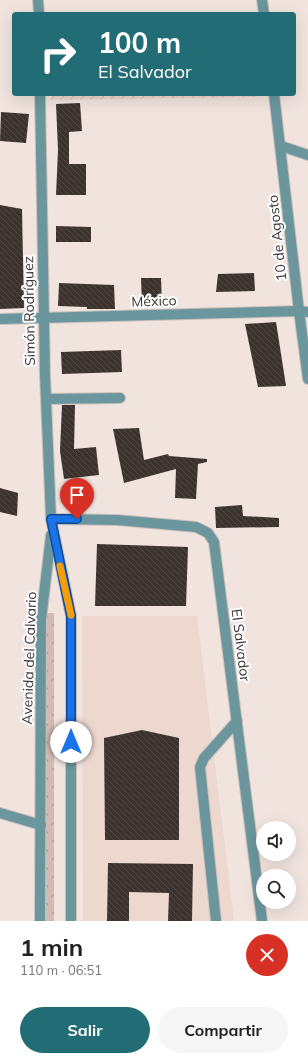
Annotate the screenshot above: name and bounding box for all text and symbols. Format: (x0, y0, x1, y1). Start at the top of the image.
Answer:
text: 100 m (98, 25, 181, 60)
icon: right (32, 28, 84, 80)
text: El Salvador (98, 60, 192, 83)
street label: 10 de Agosto (264, 194, 290, 282)
street label: Simón Rodríguez (19, 256, 39, 366)
street label: México (131, 291, 177, 311)
pin (60, 478, 94, 519)
icon: arrive (66, 484, 88, 506)
street label: Avenida del Calvario (18, 591, 40, 725)
street label: El Salvador (228, 608, 254, 683)
position arrow (50, 721, 92, 763)
map controls (256, 821, 296, 909)
button: sound (256, 821, 296, 861)
button: search (256, 869, 296, 909)
text: 1 min (20, 932, 83, 962)
button: close (246, 934, 288, 976)
text: 110 m · 06:51 (20, 962, 102, 978)
button: Salir (20, 1007, 150, 1053)
button: Compartir (158, 1007, 288, 1053)

